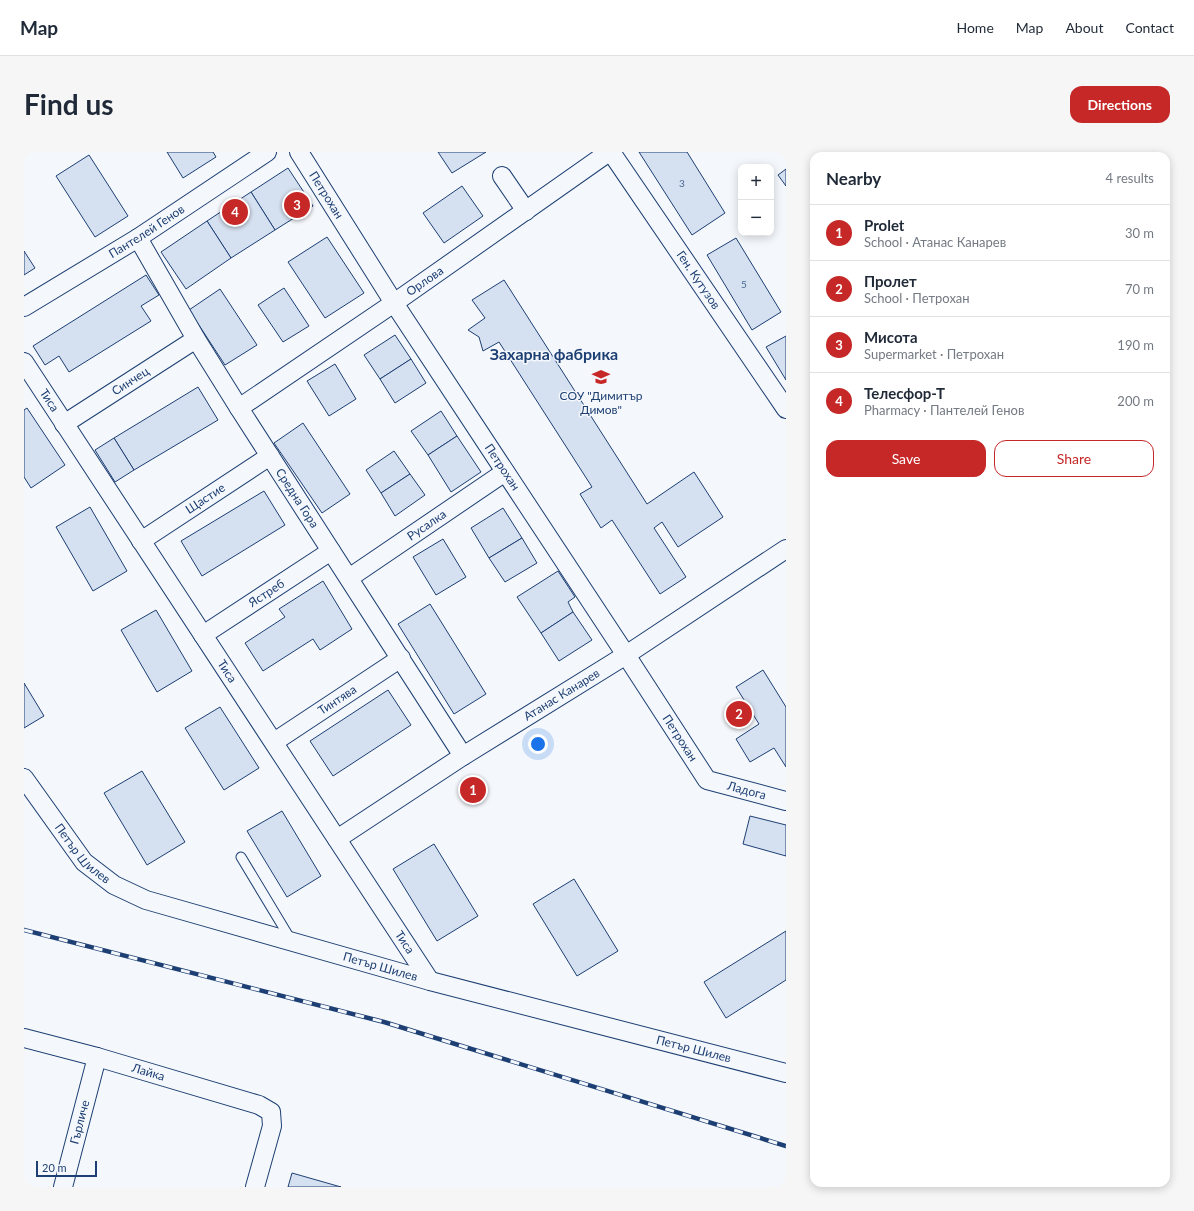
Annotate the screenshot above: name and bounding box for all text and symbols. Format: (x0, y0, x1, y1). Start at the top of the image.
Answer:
text: Map (20, 16, 58, 39)
text: Home (956, 19, 994, 36)
text: Map (1016, 19, 1043, 36)
text: About (1065, 19, 1103, 36)
text: Contact (1125, 19, 1174, 36)
button: Directions (1070, 86, 1170, 123)
text: Find us (24, 87, 114, 121)
map controls (738, 164, 774, 236)
button: + (738, 164, 774, 200)
street label: Петрохан (306, 168, 347, 221)
text: Nearby (826, 168, 881, 189)
text: 4 results (1106, 170, 1154, 186)
house number: 3 (679, 177, 685, 189)
pin: 3 (284, 190, 310, 220)
pin: 4 (222, 197, 248, 227)
button: − (738, 200, 774, 236)
street label: Пантелей Генов (106, 201, 187, 261)
text: Prolet (864, 216, 904, 234)
text: 1 (835, 225, 843, 241)
text: 30 m (1125, 225, 1154, 241)
text: School · Атанас Канарев (864, 234, 1006, 250)
street label: Ген. Кутузов (673, 248, 724, 312)
street label: Орлова (403, 263, 446, 299)
text: Пролет (864, 272, 917, 290)
house number: 5 (741, 278, 747, 290)
text: 2 (835, 281, 843, 297)
text: 70 m (1125, 281, 1154, 297)
text: School · Петрохан (864, 290, 970, 306)
text: Мисота (864, 328, 918, 346)
text: 3 (835, 337, 843, 353)
text: 190 m (1117, 337, 1154, 353)
district label: Захарна фабрика (490, 344, 618, 363)
text: Supermarket · Петрохан (864, 346, 1004, 362)
street label: Синчец (109, 363, 152, 398)
school or university icon: СОУ "Димитър Димов" (591, 367, 611, 387)
text: Телесфор-Т (864, 384, 945, 402)
street label: Тиса (37, 386, 63, 415)
place label: СОУ "Димитър Димов" (560, 388, 643, 417)
text: 4 (835, 393, 843, 409)
text: 200 m (1117, 393, 1154, 409)
text: Pharmacy · Пантелей Генов (864, 402, 1024, 418)
button: Save (826, 440, 986, 477)
button: Share (994, 440, 1154, 477)
street label: Петрохан (482, 441, 523, 493)
street label: Средна Гора (273, 465, 322, 531)
street label: Щастие (182, 480, 228, 517)
street label: Русалка (404, 506, 449, 543)
street label: Ястреб (245, 576, 287, 611)
street label: Тиса (214, 657, 240, 685)
street label: Атанас Канарев (521, 665, 602, 724)
street label: Тинтява (315, 681, 359, 718)
pin: 2 (726, 699, 752, 729)
street label: Петрохан (660, 712, 701, 764)
your location (528, 734, 548, 754)
pin: 1 (460, 775, 486, 805)
street label: Ладога (725, 777, 768, 802)
street label: Петър Шилев (52, 820, 114, 887)
street label: Тиса (392, 928, 418, 956)
street label: Петър Шилев (341, 949, 419, 984)
street label: Петър Шилев (655, 1032, 733, 1066)
street label: Лайка (129, 1059, 167, 1084)
street label: Гърличе (66, 1098, 92, 1146)
scale bar (36, 1159, 97, 1178)
text: 20 m (42, 1161, 67, 1174)

